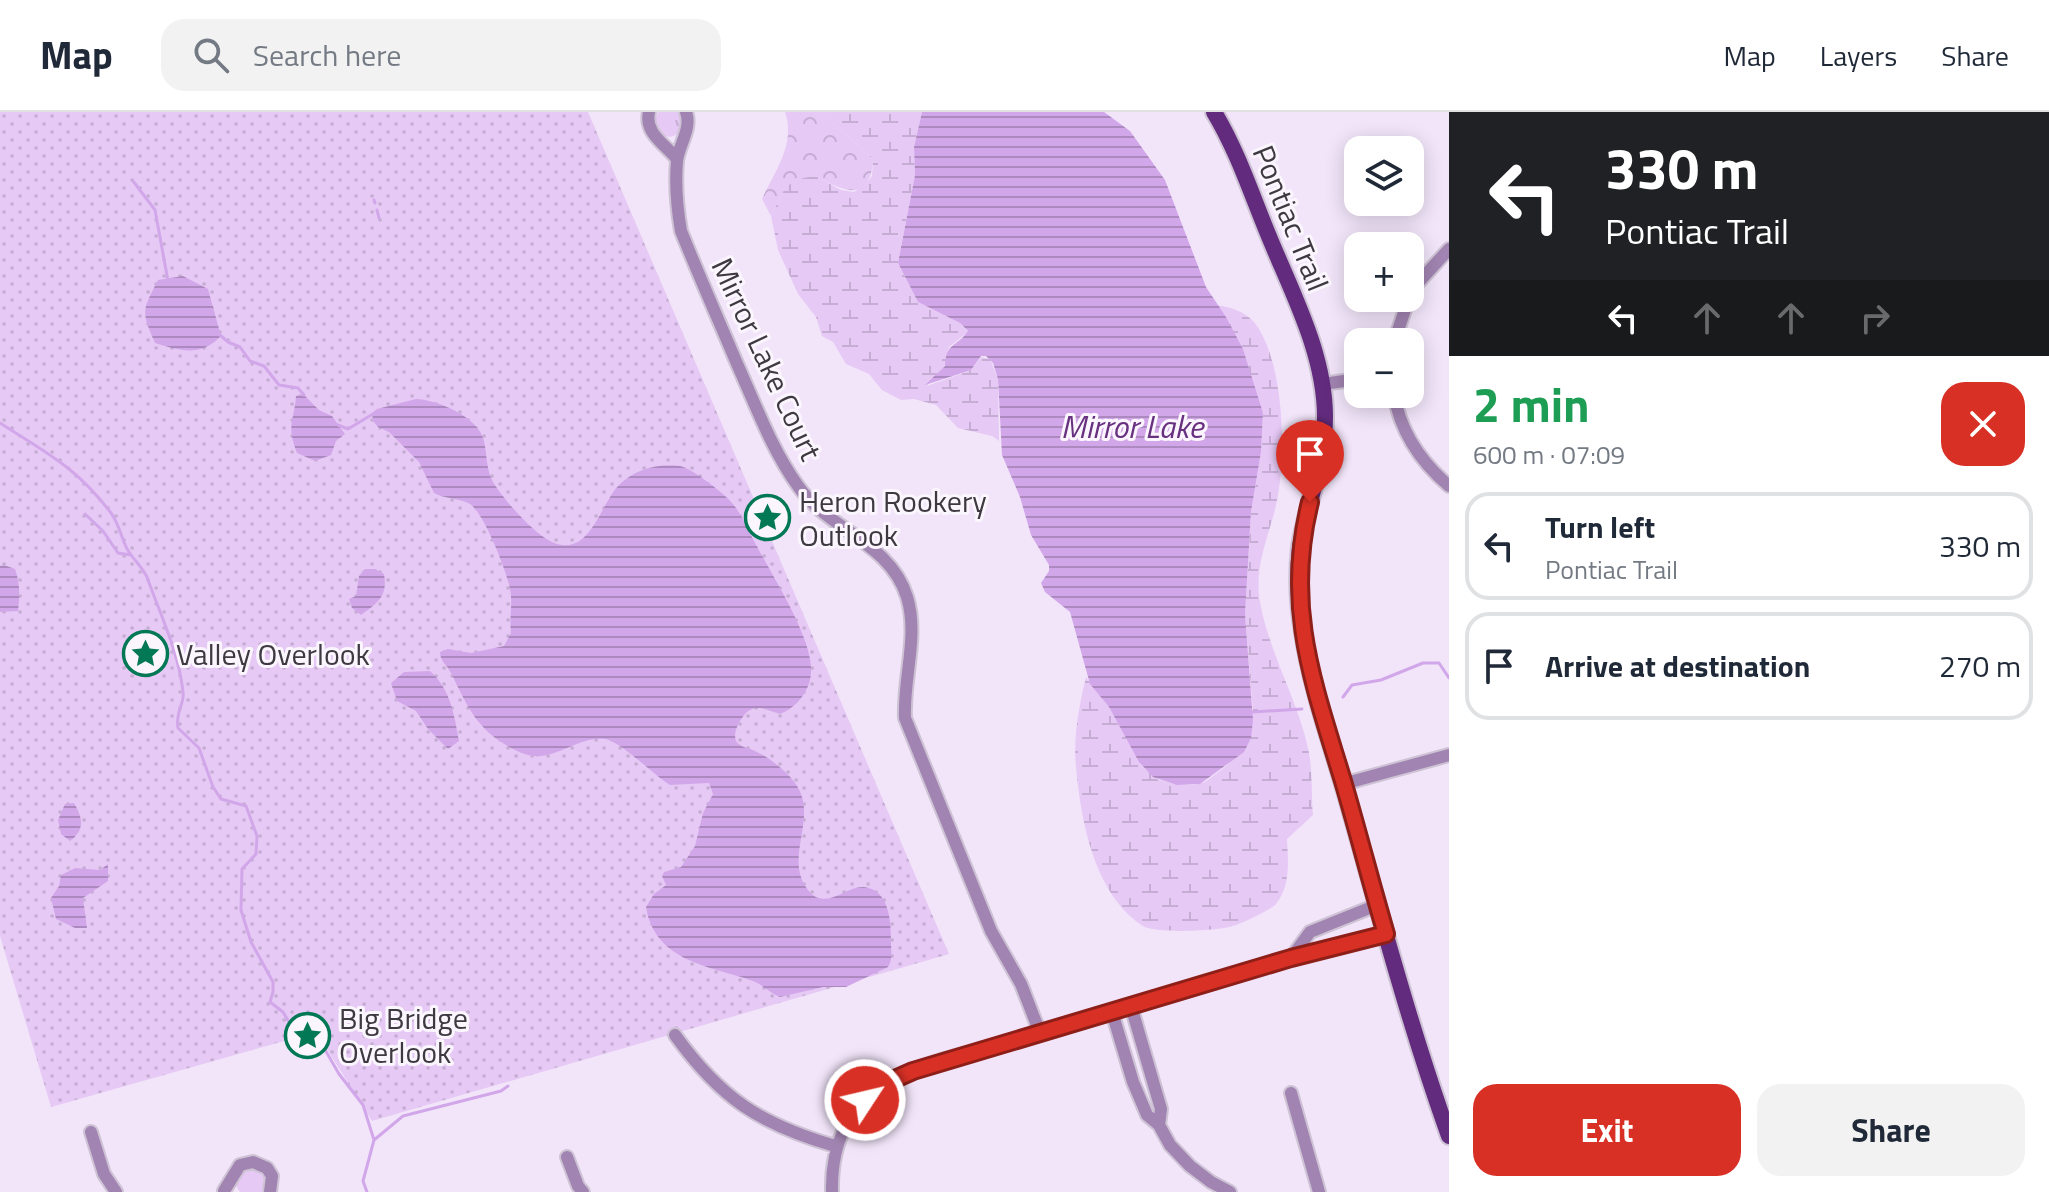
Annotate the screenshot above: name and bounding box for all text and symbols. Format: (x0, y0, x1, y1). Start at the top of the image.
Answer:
search box (161, 19, 721, 91)
text: Map (40, 26, 113, 84)
text: Search here (253, 32, 402, 78)
icon: search (189, 33, 233, 77)
text: Map (1723, 34, 1776, 77)
text: Layers (1820, 34, 1897, 77)
text: Share (1941, 34, 2009, 77)
text: 330 m (1605, 126, 1758, 211)
map controls (1344, 136, 1424, 408)
button: layers (1344, 136, 1424, 216)
street label: Pontiac Trail (1241, 138, 1341, 298)
icon: left (1473, 144, 1577, 248)
text: Pontiac Trail (1605, 203, 1789, 258)
button: + (1344, 232, 1424, 312)
street label: Mirror Lake Court (700, 250, 834, 468)
icon: left (1601, 296, 1645, 340)
icon: ahead (1685, 296, 1729, 340)
icon: ahead (1769, 296, 1813, 340)
icon: right (1853, 296, 1897, 340)
button: − (1344, 328, 1424, 408)
text: 2 min (1473, 368, 1590, 441)
button: close (1941, 382, 2025, 466)
water label: Mirror Lake (1061, 402, 1205, 450)
pin (1276, 420, 1344, 502)
icon: arrive (1288, 432, 1332, 476)
text: 600 m · 07:09 (1473, 435, 1625, 474)
place label: Heron Rookery Outlook (799, 478, 987, 558)
place icon: Heron Rookery Outlook (744, 494, 792, 542)
text: Turn left (1545, 504, 1655, 550)
text: 330 m (1939, 523, 2021, 569)
icon: left (1477, 524, 1521, 568)
text: Pontiac Trail (1545, 550, 1678, 589)
place icon: Valley Overlook (121, 630, 169, 678)
place label: Valley Overlook (176, 631, 370, 677)
text: Arrive at destination (1545, 643, 1810, 689)
text: 270 m (1939, 643, 2021, 689)
icon: arrive (1477, 644, 1521, 688)
place label: Big Bridge Overlook (339, 995, 468, 1075)
place icon: Big Bridge Overlook (284, 1011, 332, 1059)
position arrow (823, 1058, 907, 1142)
button: Exit (1473, 1084, 1741, 1176)
button: Share (1757, 1084, 2025, 1176)

